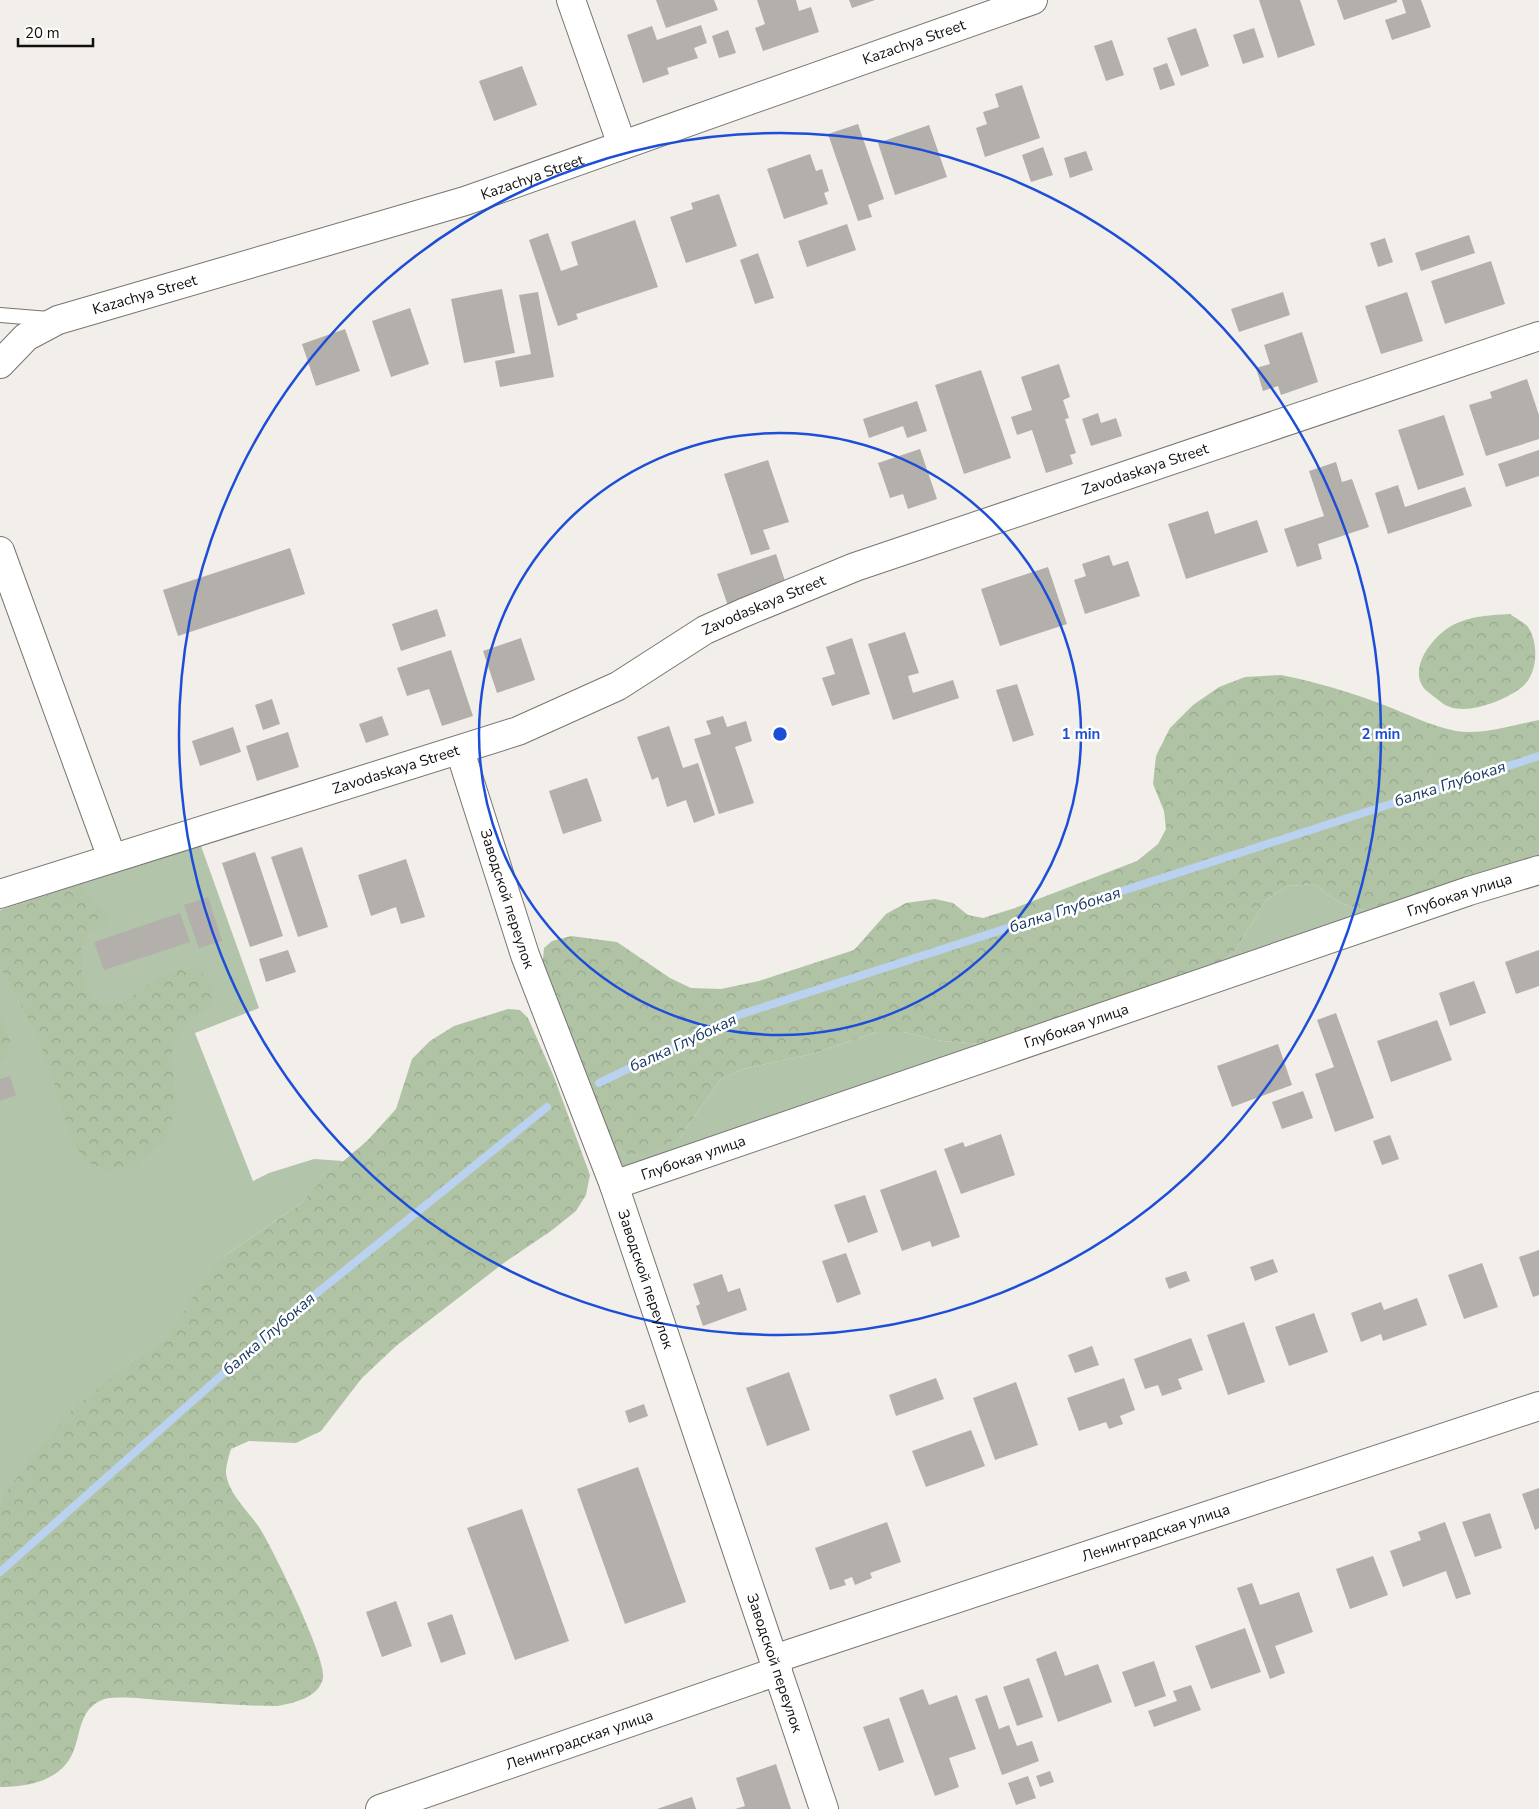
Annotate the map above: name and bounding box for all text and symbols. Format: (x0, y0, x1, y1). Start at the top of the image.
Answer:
street label: Kazachya Street (860, 14, 969, 70)
scale bar (18, 15, 92, 47)
text: 20 m (25, 23, 60, 43)
street label: Kazachya Street (478, 150, 587, 205)
street label: Kazachya Street (90, 270, 200, 319)
street label: Zavodaskaya Street (1079, 438, 1212, 500)
street label: Zavodaskaya Street (699, 570, 829, 640)
text: 1 min (1062, 724, 1100, 744)
text: 2 min (1362, 724, 1400, 744)
centre of rings (771, 725, 789, 743)
street label: Zavodaskaya Street (330, 740, 463, 799)
water label: балка Глубокая (1392, 756, 1508, 812)
street label: Заводской переулок (475, 826, 539, 972)
street label: Глубокая улица (1404, 869, 1515, 922)
water label: балка Глубокая (1007, 882, 1123, 938)
street label: Глубокая улица (1021, 999, 1131, 1053)
water label: балка Глубокая (626, 1009, 740, 1077)
street label: Глубокая улица (638, 1130, 748, 1185)
street label: Заводской переулок (613, 1207, 678, 1351)
water label: балка Глубокая (218, 1288, 320, 1380)
street label: Ленинградская улица (1079, 1499, 1232, 1567)
street label: Заводской переулок (742, 1591, 808, 1735)
street label: Ленинградская улица (503, 1705, 656, 1775)

